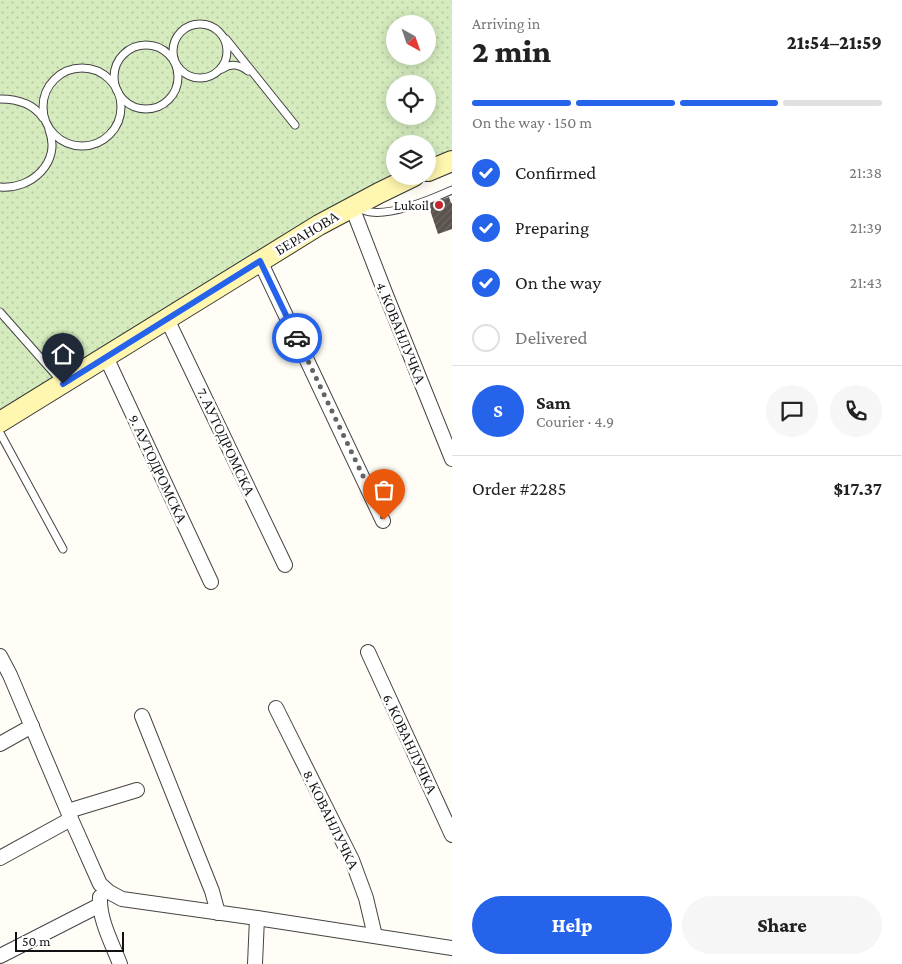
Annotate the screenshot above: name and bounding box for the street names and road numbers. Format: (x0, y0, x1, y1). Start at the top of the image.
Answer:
street label: БЕРАНОВА (272, 207, 343, 258)
street label: 4. КОВАНЛУЧКА (373, 280, 429, 387)
street label: 7. АУТОДРОМСКА (194, 386, 258, 499)
street label: 9. АУТОДРОМСКА (126, 412, 191, 527)
street label: 6. КОВАНЛУЧКА (380, 691, 441, 797)
street label: 8. КОВАНЛУЧКА (300, 768, 362, 873)

